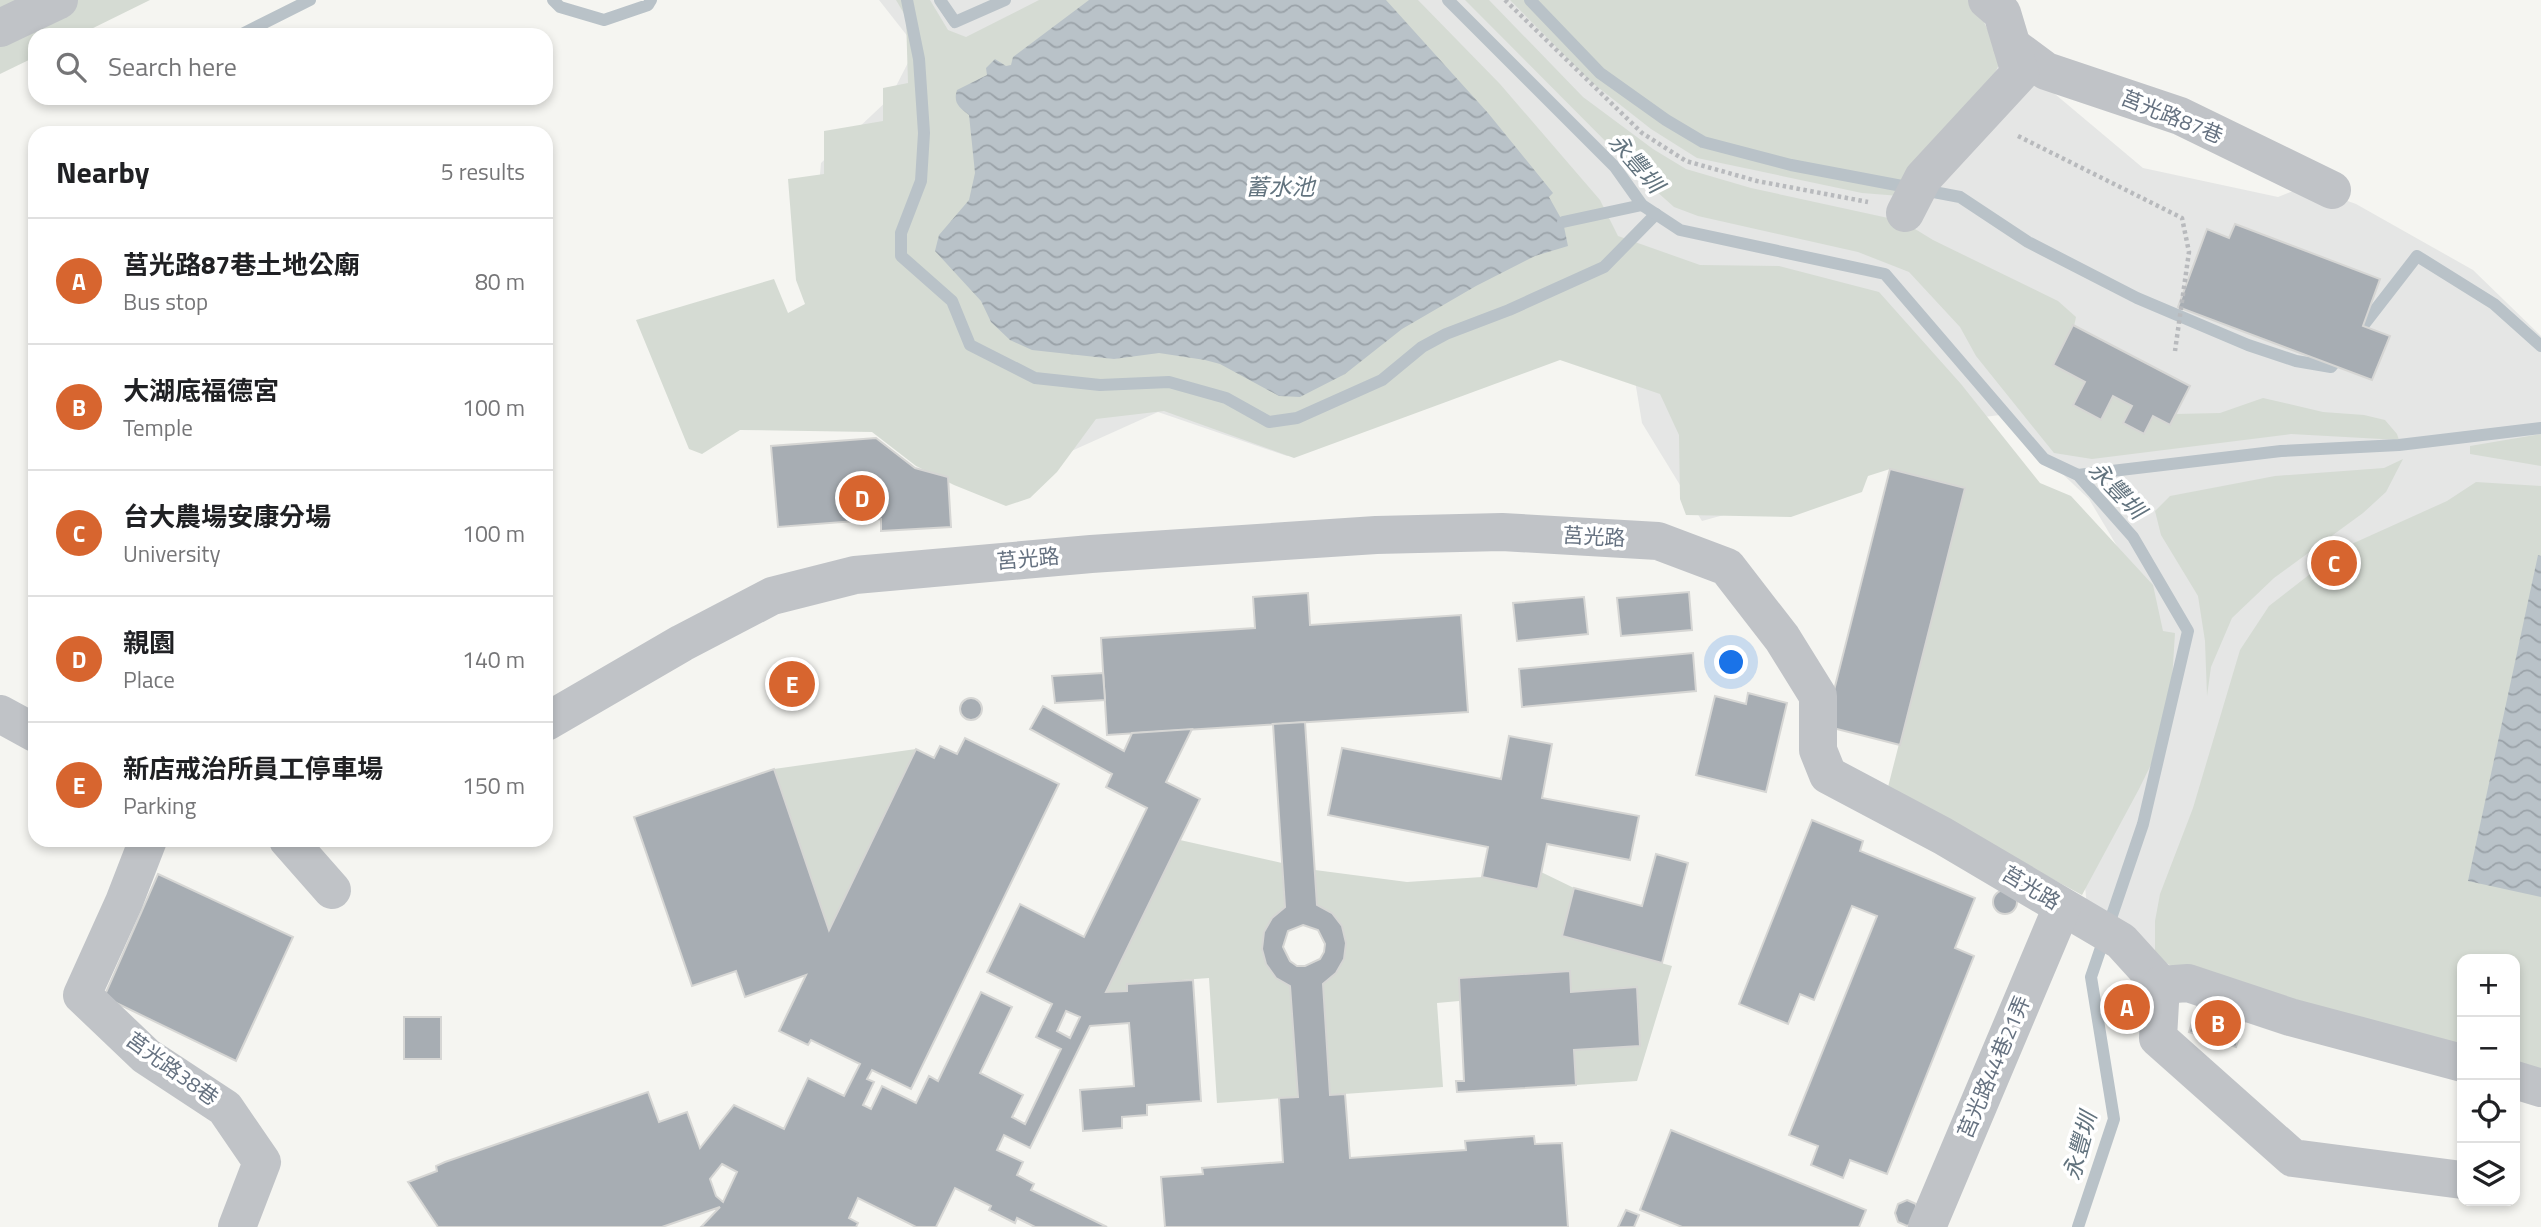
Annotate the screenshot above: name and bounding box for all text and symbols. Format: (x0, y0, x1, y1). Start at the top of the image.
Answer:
search box (28, 28, 553, 105)
text: Search here (108, 47, 237, 86)
icon: search (52, 48, 90, 86)
street label: 莒光路87巷 (2117, 81, 2228, 151)
water label: 永豐圳 (1601, 125, 1674, 202)
text: Nearby (56, 149, 149, 195)
text: 5 results (441, 154, 525, 189)
water label: 蓄水池 (1246, 169, 1317, 204)
text: 莒光路87巷土地公廟 (123, 245, 360, 284)
text: A (72, 264, 86, 299)
text: 80 m (475, 264, 525, 299)
text: Bus stop (123, 284, 208, 319)
text: 大湖底福德宮 (123, 371, 279, 410)
text: B (72, 390, 86, 425)
text: 100 m (462, 390, 525, 425)
text: Temple (123, 410, 193, 445)
water label: 永豐圳 (2081, 453, 2156, 529)
pin: D (839, 472, 885, 524)
text: 台大農場安康分場 (123, 497, 331, 536)
text: C (73, 516, 85, 551)
text: 100 m (462, 516, 525, 551)
street label: 莒光路 (1562, 518, 1626, 554)
text: University (123, 536, 221, 571)
pin: C (2311, 537, 2357, 589)
street label: 莒光路 (995, 539, 1061, 577)
text: 親園 (123, 623, 175, 662)
text: D (72, 642, 86, 677)
text: 140 m (462, 642, 525, 677)
your location (1714, 645, 1748, 679)
pin: E (769, 658, 815, 710)
text: Place (123, 662, 175, 697)
text: 新店戒治所員工停車場 (123, 749, 383, 788)
text: E (73, 768, 85, 803)
text: 150 m (462, 768, 525, 803)
text: Parking (123, 788, 196, 823)
street label: 莒光路 (1996, 857, 2067, 917)
map controls (2457, 954, 2520, 1206)
button: + (2457, 954, 2520, 1017)
pin: A (2104, 981, 2150, 1033)
street label: 莒光路44巷21弄 (1949, 990, 2038, 1143)
pin: B (2195, 997, 2241, 1049)
button: − (2457, 1017, 2520, 1080)
street label: 莒光路38巷 (120, 1024, 225, 1113)
button: locate (2457, 1080, 2520, 1143)
water label: 永豐圳 (2054, 1105, 2106, 1184)
button: layers (2457, 1143, 2520, 1206)

